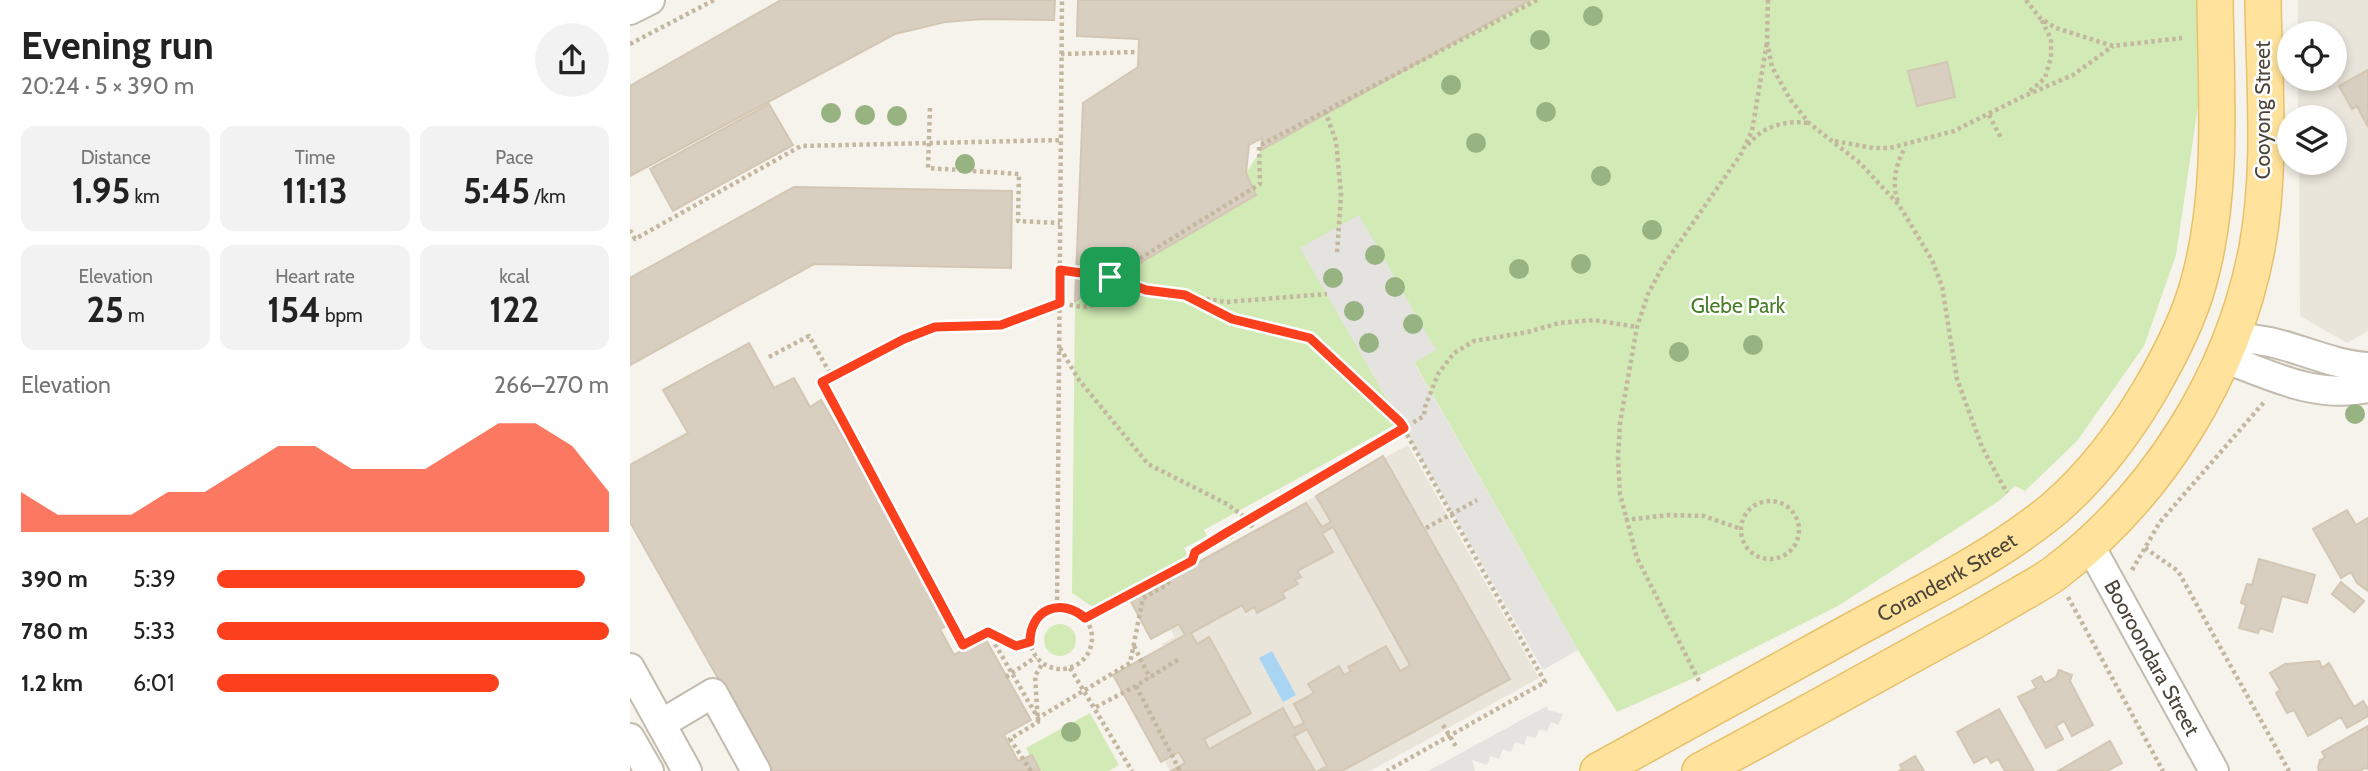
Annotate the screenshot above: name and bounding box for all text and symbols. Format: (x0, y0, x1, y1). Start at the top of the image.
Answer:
map controls (2277, 21, 2347, 175)
button: locate (2277, 21, 2347, 91)
text: Evening run (21, 22, 214, 69)
button: share (535, 23, 609, 97)
street label: Cooyong Street (2250, 41, 2275, 179)
text: 20:24 · 5 × 390 m (21, 72, 194, 100)
button: layers (2277, 105, 2347, 175)
text: Distance (81, 146, 151, 169)
text: Time (295, 146, 335, 169)
text: Pace (495, 146, 533, 169)
text: 1.95 (72, 169, 130, 212)
text: 11:13 (282, 169, 348, 212)
text: 5:45 (463, 169, 530, 212)
text: km (130, 185, 160, 208)
text: /km (530, 185, 566, 208)
pin (1080, 247, 1140, 307)
icon: arrive (1091, 258, 1129, 296)
text: Elevation (79, 265, 153, 288)
text: Heart rate (275, 265, 355, 288)
text: kcal (499, 265, 529, 288)
text: 25 (87, 288, 124, 331)
text: 154 (267, 288, 321, 331)
text: 122 (489, 288, 539, 331)
park label: Glebe Park (1691, 293, 1786, 318)
text: m (124, 304, 145, 327)
text: bpm (321, 304, 363, 327)
text: Elevation (21, 371, 111, 399)
text: 266–270 m (494, 371, 609, 399)
street label: Coranderrk Street (1873, 528, 2021, 627)
text: 390 m (21, 565, 88, 593)
text: 5:39 (133, 565, 176, 593)
street label: Booroondara Street (2099, 575, 2205, 740)
text: 780 m (21, 617, 88, 645)
text: 5:33 (133, 617, 175, 645)
text: 1.2 km (21, 669, 83, 697)
text: 6:01 (133, 669, 174, 697)

